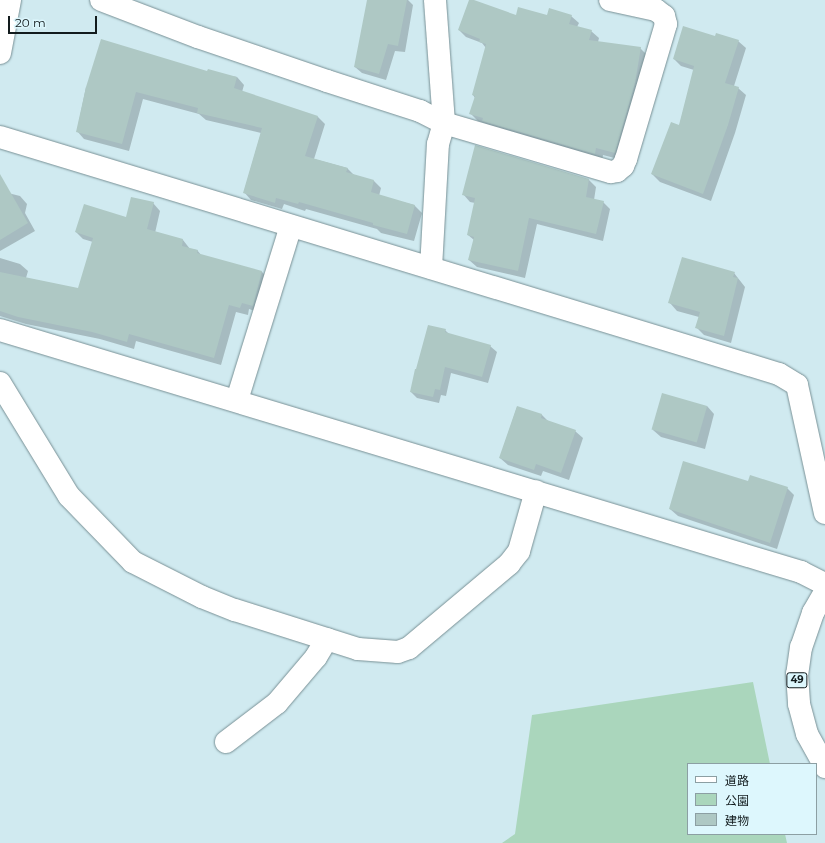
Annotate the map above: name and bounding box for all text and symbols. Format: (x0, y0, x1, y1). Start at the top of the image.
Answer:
scale bar (10, 8, 99, 34)
text: 20 m (15, 15, 46, 30)
road number: 49 (786, 672, 808, 688)
legend (687, 763, 817, 835)
text: 道路 (725, 773, 749, 788)
text: 公園 (725, 793, 749, 808)
text: 建物 (725, 813, 749, 828)

